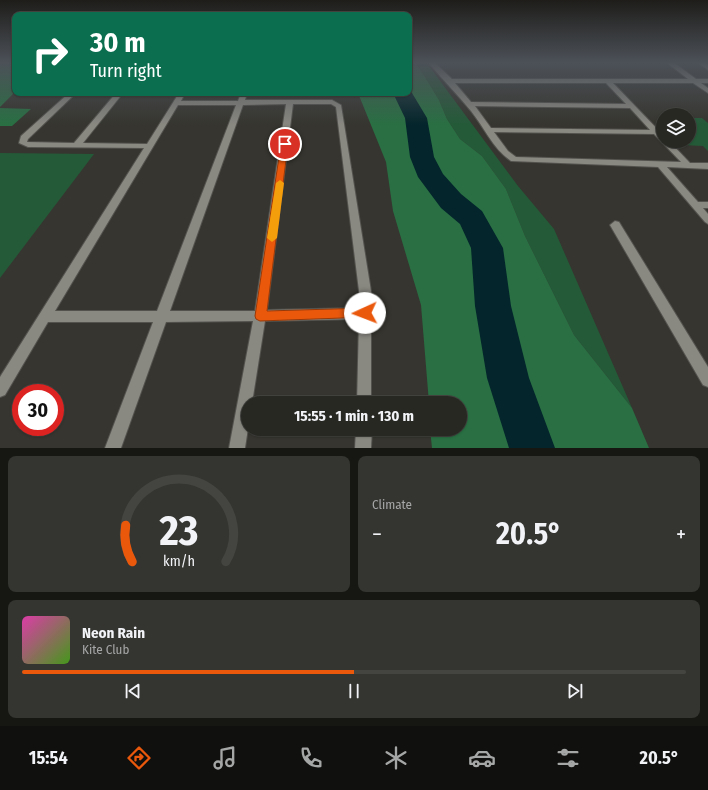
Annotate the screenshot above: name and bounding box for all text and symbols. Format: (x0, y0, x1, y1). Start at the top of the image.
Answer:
text: 30 m (90, 26, 146, 59)
icon: right (24, 28, 76, 80)
text: Turn right (90, 60, 162, 82)
map controls (656, 108, 696, 148)
button: layers (656, 108, 696, 148)
pin (268, 127, 302, 161)
icon: arrive (274, 133, 296, 155)
position arrow (344, 292, 386, 334)
speed limit sign: 30 (12, 384, 64, 436)
text: 15:55 · 1 min · 130 m (294, 407, 414, 425)
text: Climate (372, 497, 412, 512)
text: 23 (159, 506, 198, 556)
text: 20.5° (496, 516, 562, 552)
text: − (372, 521, 382, 548)
text: + (676, 521, 686, 548)
text: km/h (163, 553, 195, 570)
text: Neon Rain (82, 624, 145, 642)
text: Kite Club (82, 642, 129, 657)
icon: previous (122, 680, 144, 702)
icon: pause (343, 680, 365, 702)
icon: next (564, 680, 586, 702)
icon: directions (125, 744, 153, 772)
icon: music (211, 744, 239, 772)
icon: phone (297, 744, 325, 772)
icon: climate (382, 744, 410, 772)
icon: car (468, 744, 496, 772)
icon: filters (554, 744, 582, 772)
text: 15:54 (29, 747, 68, 769)
text: 20.5° (640, 747, 679, 769)

